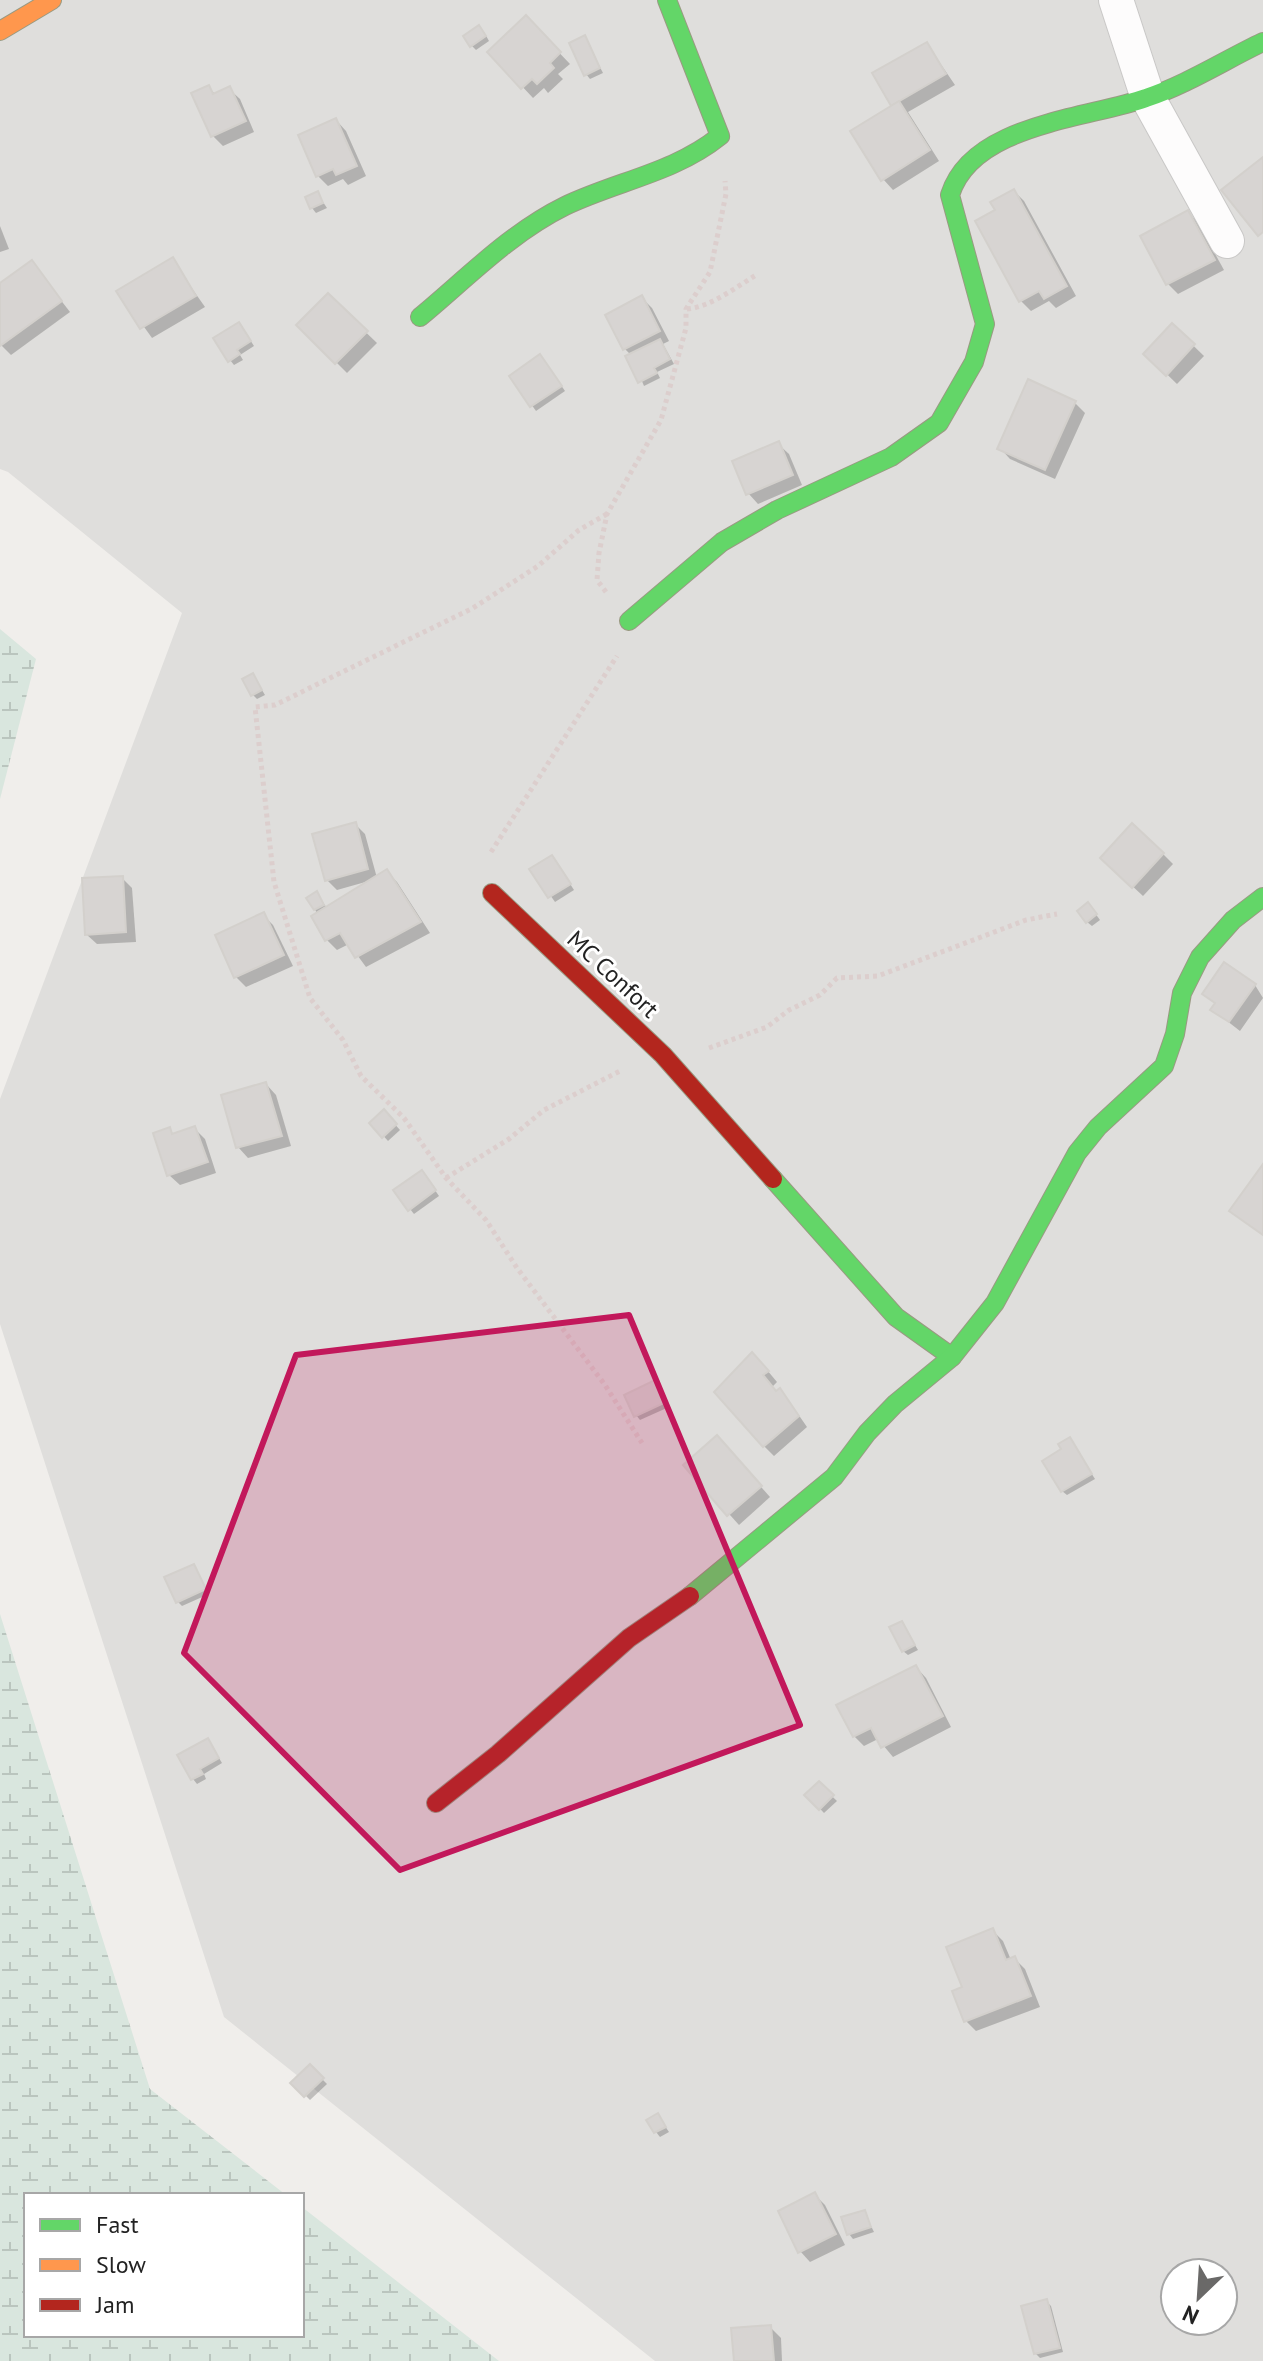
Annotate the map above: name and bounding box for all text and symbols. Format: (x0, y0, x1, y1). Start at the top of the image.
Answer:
street label: MC Confort (561, 924, 665, 1024)
legend (24, 2193, 304, 2337)
text: Fast (96, 2209, 139, 2240)
text: Slow (96, 2249, 146, 2280)
north arrow (1159, 2257, 1239, 2337)
text: Jam (95, 2289, 134, 2320)
text: N (1178, 2299, 1203, 2331)

